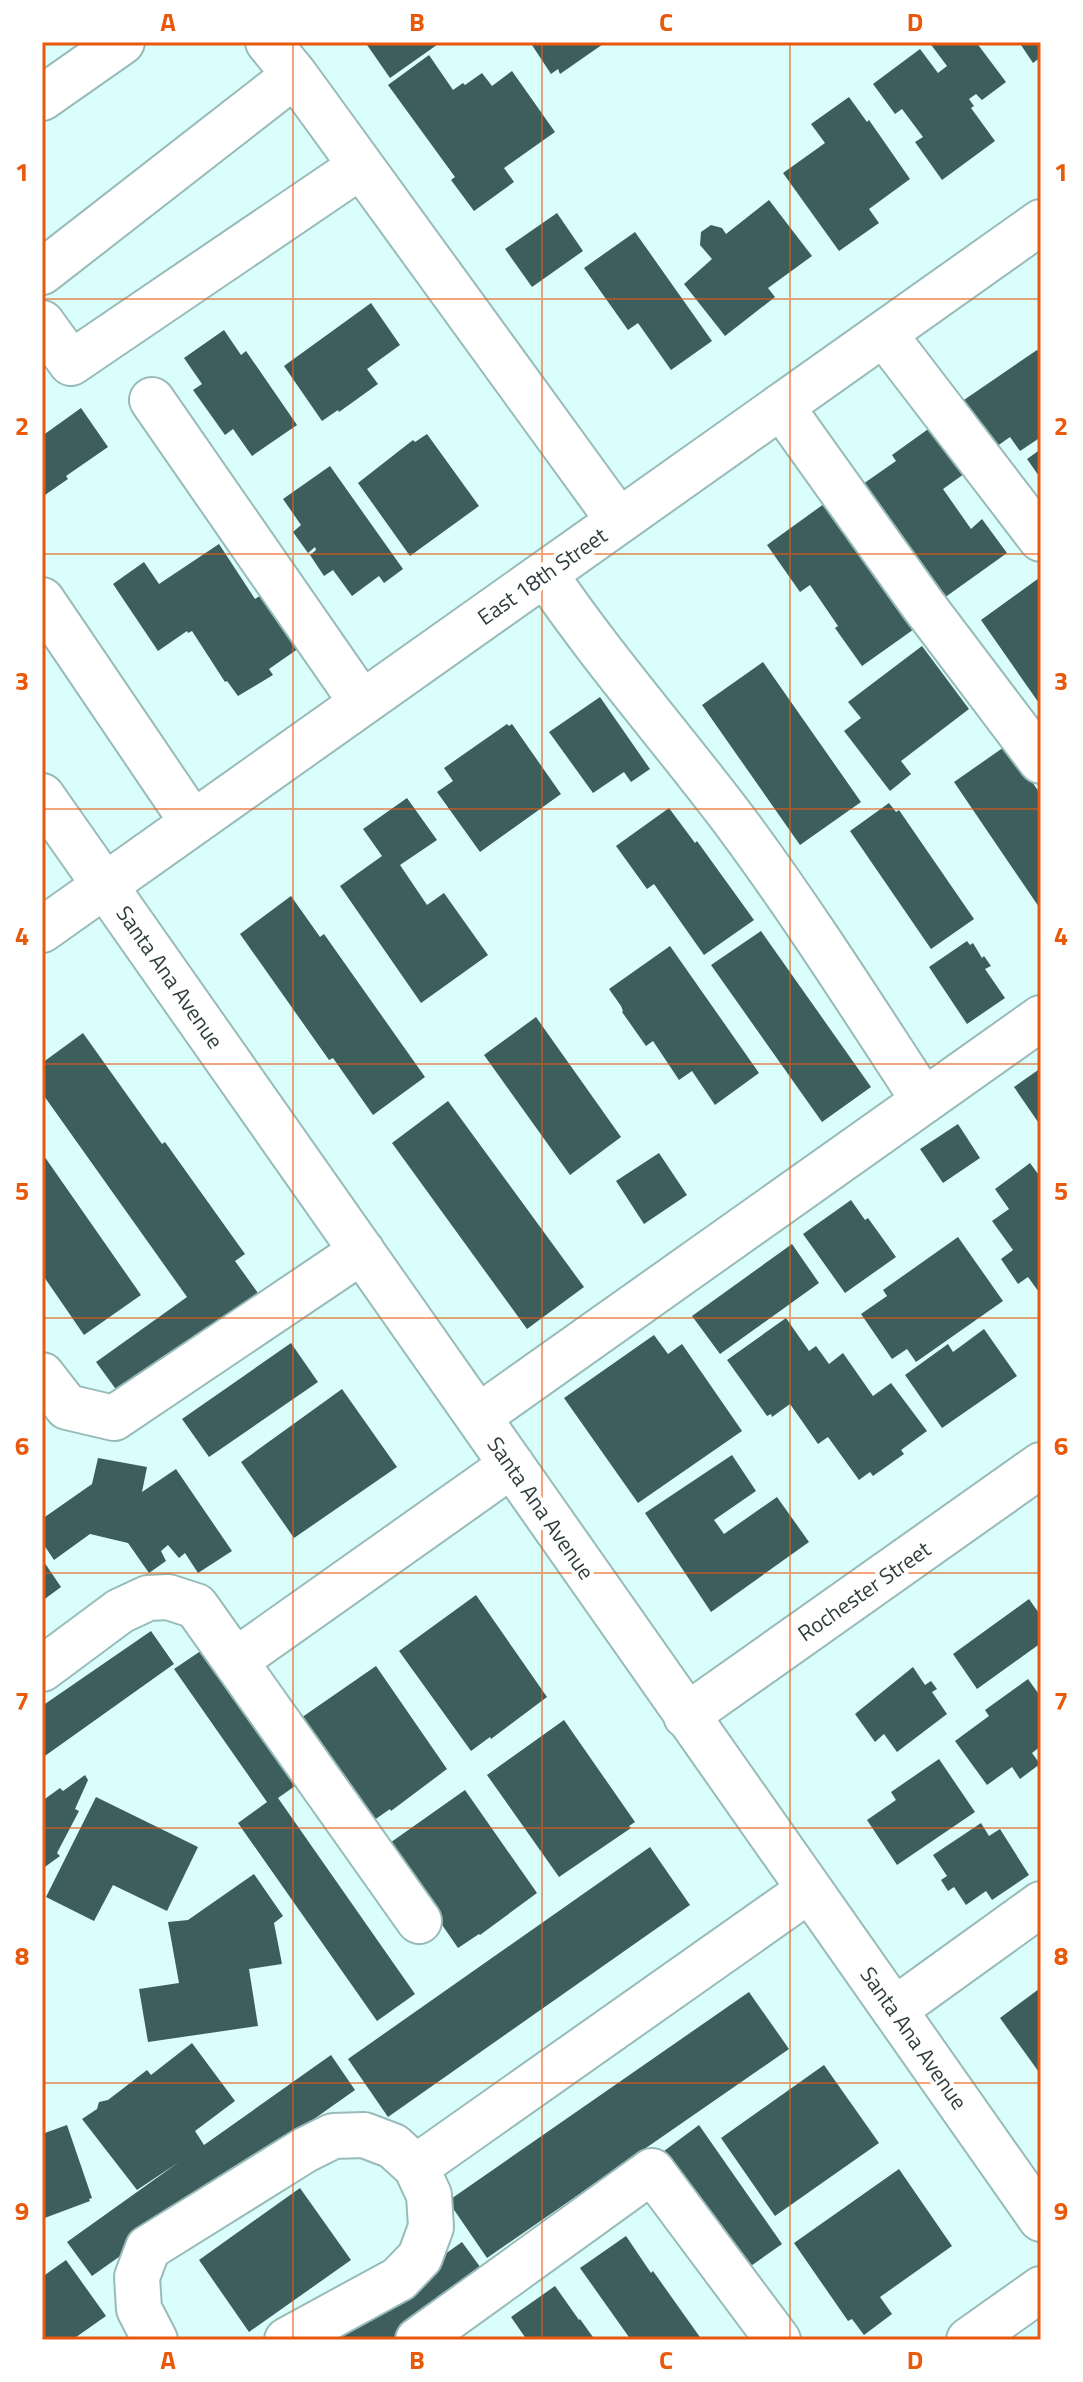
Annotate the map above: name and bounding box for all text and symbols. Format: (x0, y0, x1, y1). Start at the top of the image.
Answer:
text: A (160, 2, 176, 41)
text: B (409, 2, 425, 41)
text: C (659, 2, 673, 41)
text: D (907, 2, 923, 41)
text: 1 (15, 152, 29, 191)
text: 1 (1054, 152, 1068, 191)
text: 2 (15, 406, 29, 445)
text: 2 (1054, 406, 1068, 445)
street label: East 18th Street (470, 518, 614, 633)
text: 3 (15, 661, 29, 700)
text: 3 (1054, 661, 1068, 700)
street label: Santa Ana Avenue (108, 898, 232, 1056)
text: 4 (15, 916, 29, 955)
text: 4 (1054, 916, 1068, 955)
text: 5 (15, 1171, 29, 1210)
text: 5 (1054, 1171, 1068, 1210)
text: 6 (15, 1426, 29, 1465)
text: 6 (1054, 1426, 1068, 1465)
street label: Santa Ana Avenue (479, 1429, 603, 1587)
street label: Rochester Street (790, 1532, 938, 1650)
text: 7 (15, 1681, 29, 1720)
text: 7 (1054, 1681, 1068, 1720)
text: 8 (15, 1936, 29, 1975)
text: 8 (1054, 1936, 1068, 1975)
street label: Santa Ana Avenue (852, 1959, 976, 2117)
text: 9 (15, 2191, 29, 2230)
text: 9 (1054, 2191, 1068, 2230)
text: A (160, 2340, 176, 2379)
text: B (409, 2340, 425, 2379)
text: C (659, 2340, 673, 2379)
text: D (907, 2340, 923, 2379)

